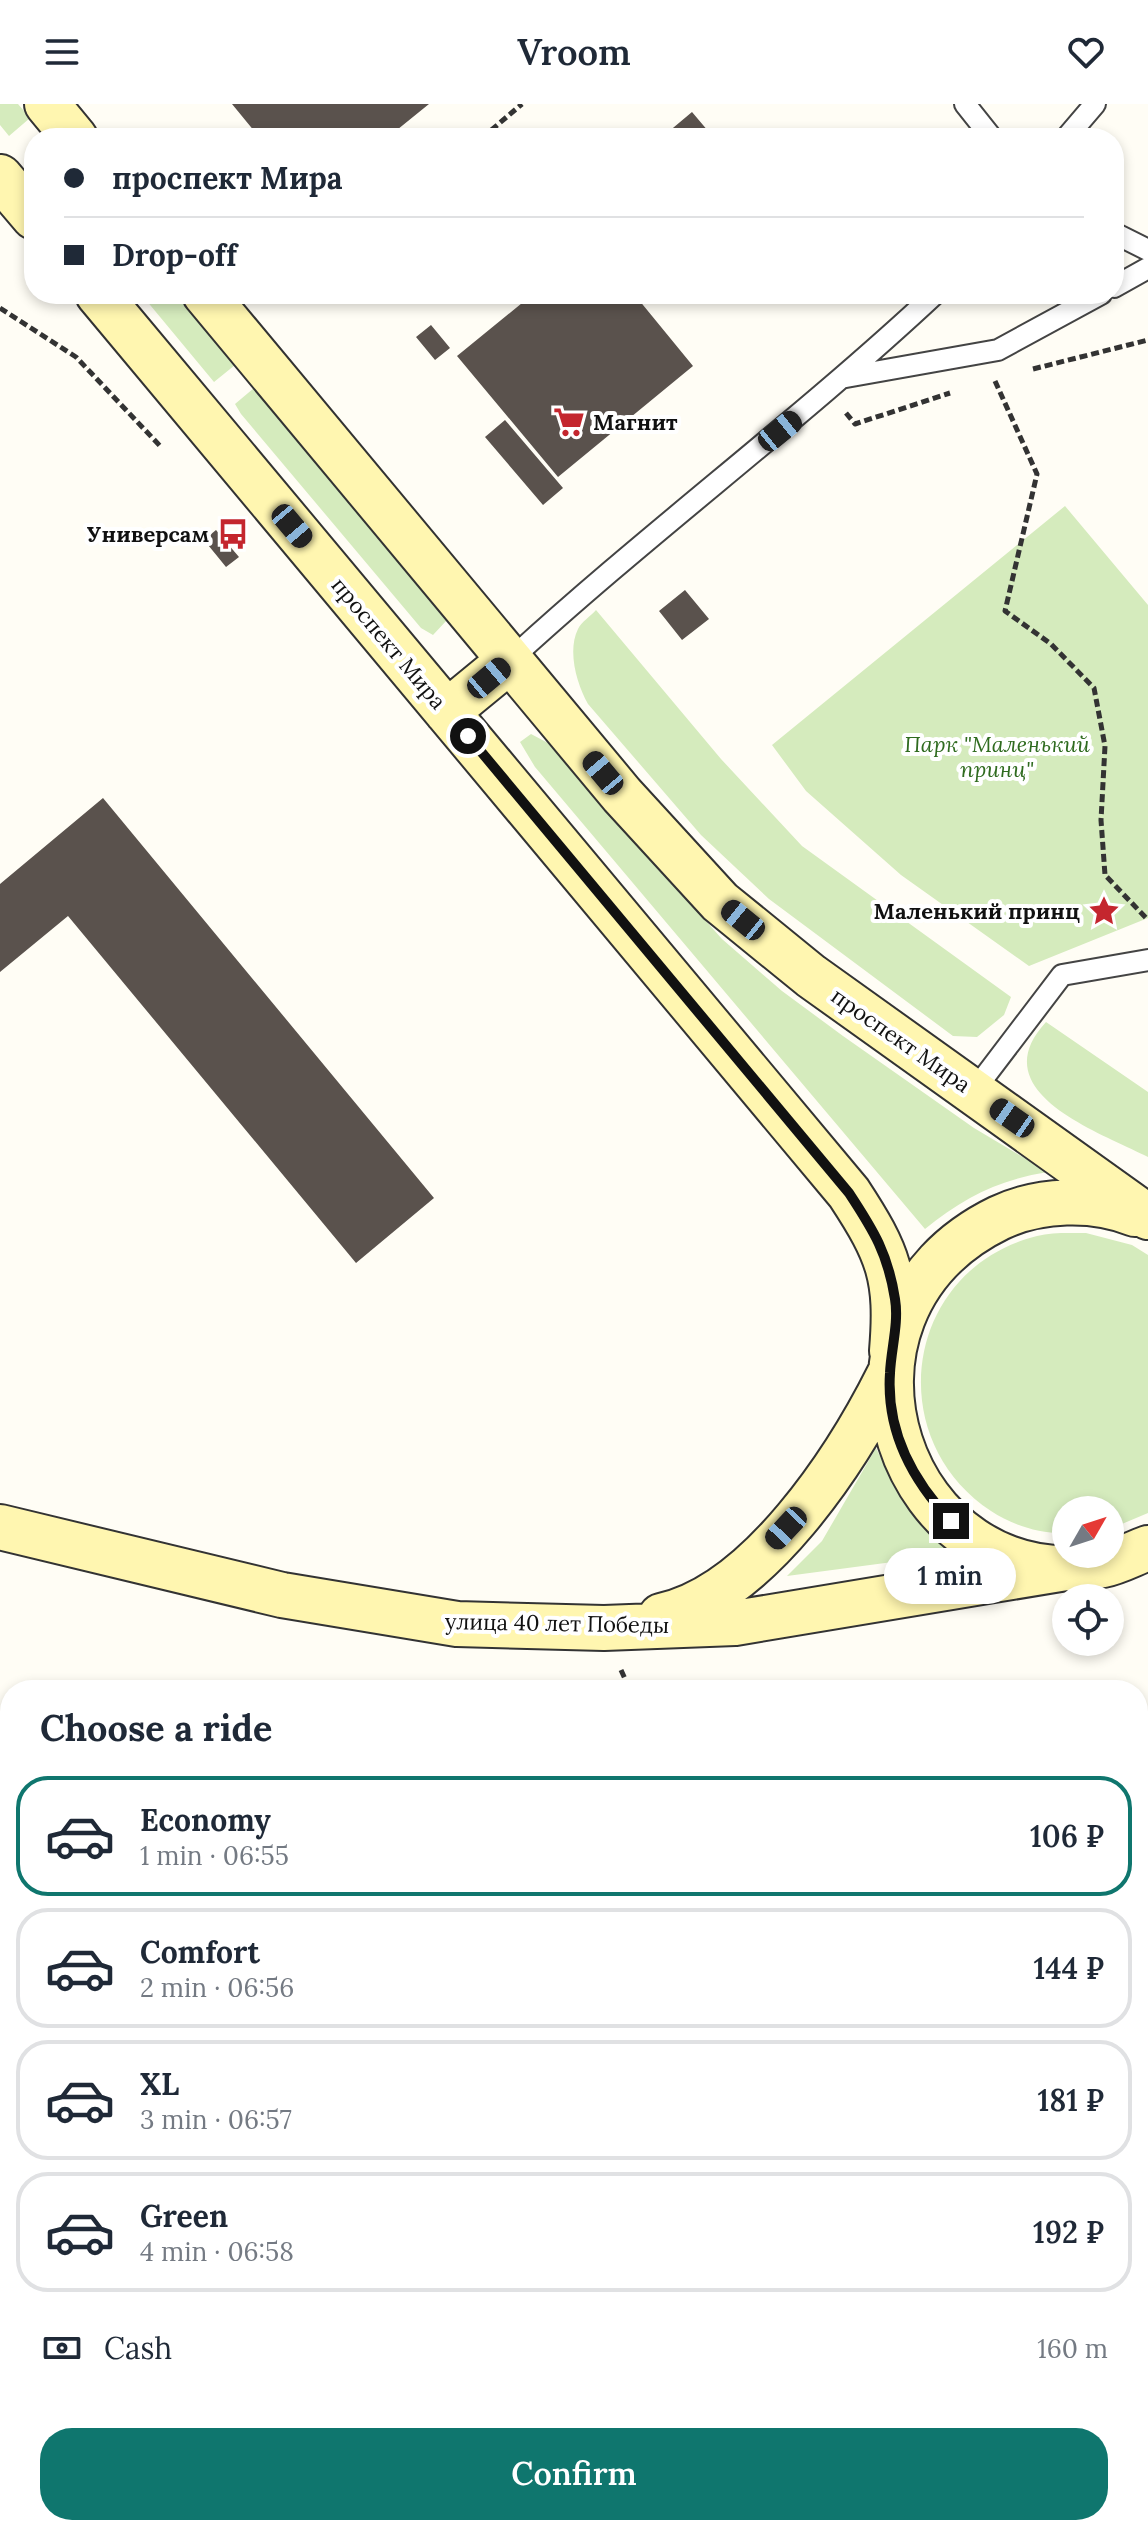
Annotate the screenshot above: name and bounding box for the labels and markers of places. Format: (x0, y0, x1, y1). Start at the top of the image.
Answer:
supermarket icon: Магнит (552, 405, 586, 439)
place label: Магнит (593, 408, 678, 436)
bus stop icon: Универсам (216, 517, 250, 551)
place label: Универсам (87, 520, 209, 548)
place icon: Маленький принц (1087, 894, 1121, 928)
place label: Маленький принц (874, 897, 1080, 925)

